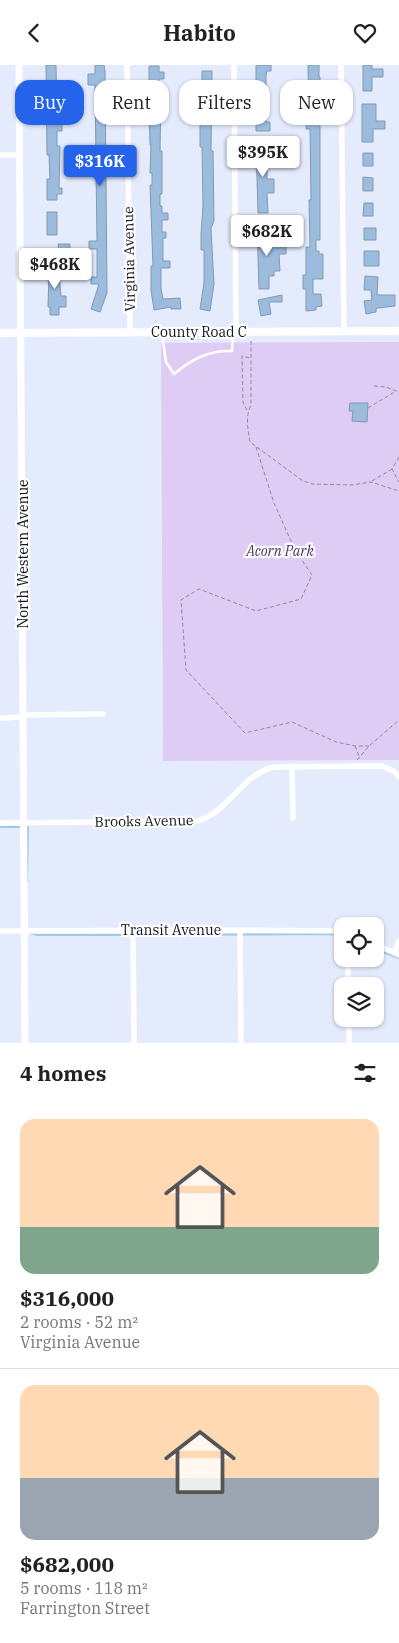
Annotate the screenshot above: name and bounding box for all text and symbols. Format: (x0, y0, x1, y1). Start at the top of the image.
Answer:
text: Habito (163, 18, 236, 47)
icon: back (20, 19, 48, 47)
icon: heart (351, 19, 379, 47)
chip: Buy (15, 80, 84, 125)
chip: Rent (94, 80, 169, 125)
chip: Filters (179, 80, 270, 125)
chip: New (280, 80, 353, 125)
pin: $395K (228, 135, 298, 178)
text: $395K (238, 142, 288, 162)
pin: $316K (65, 145, 135, 187)
text: $316K (75, 151, 125, 171)
street label: Virginia Avenue (119, 206, 139, 312)
pin: $682K (232, 215, 302, 257)
text: $682K (242, 221, 292, 241)
pin: $468K (20, 247, 90, 290)
text: $468K (30, 254, 80, 274)
street label: County Road C (151, 323, 247, 341)
street label: North Western Avenue (14, 479, 32, 629)
park label: Acorn Park (245, 542, 314, 560)
street label: Brooks Avenue (94, 811, 194, 831)
map controls (334, 917, 384, 1027)
button: locate (334, 917, 384, 967)
street label: Transit Avenue (121, 921, 221, 939)
button: layers (334, 977, 384, 1027)
text: 4 homes (20, 1059, 106, 1087)
icon: filters (351, 1059, 379, 1087)
icon: home (155, 1152, 245, 1242)
text: $316,000 (20, 1284, 114, 1312)
text: 2 rooms · 52 m² (20, 1312, 138, 1332)
text: Virginia Avenue (20, 1332, 140, 1352)
icon: home (155, 1417, 245, 1507)
text: $682,000 (20, 1550, 114, 1578)
text: 5 rooms · 118 m² (20, 1578, 148, 1598)
text: Farrington Street (20, 1598, 150, 1618)

